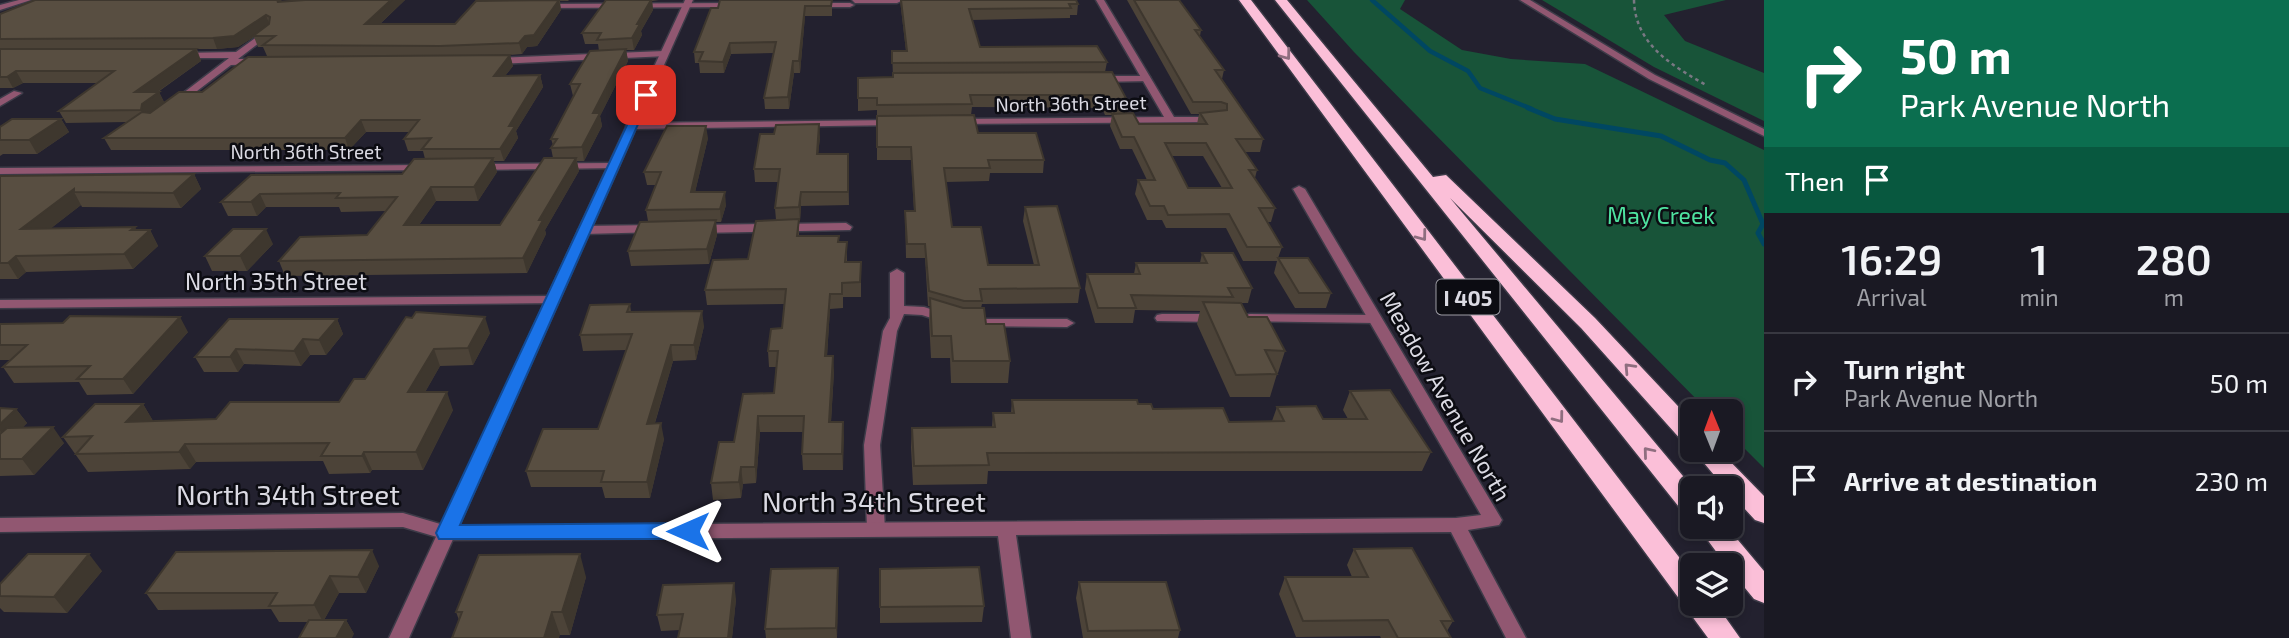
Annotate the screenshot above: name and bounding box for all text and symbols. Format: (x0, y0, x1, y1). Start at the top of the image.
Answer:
text: 50 m (1900, 25, 2012, 84)
icon: right (1785, 28, 1876, 119)
one-way arrow (1277, 47, 1290, 59)
pin (616, 65, 676, 125)
icon: arrive (627, 76, 665, 114)
text: Park Avenue North (1900, 85, 2170, 123)
street label: North 36th Street (995, 90, 1147, 116)
street label: North 36th Street (230, 140, 382, 163)
icon: arrive (1858, 161, 1896, 199)
text: Then (1785, 165, 1844, 196)
park label: May Creek (1607, 201, 1715, 229)
one-way arrow (1414, 229, 1427, 241)
text: 16:29 (1841, 233, 1942, 283)
text: 1 (2030, 233, 2048, 283)
text: 280 (2136, 233, 2212, 283)
street label: North 35th Street (185, 267, 367, 295)
road number: I 405 (1436, 280, 1500, 314)
text: Arrival (1857, 283, 1927, 311)
text: min (2019, 283, 2059, 311)
text: m (2164, 283, 2184, 311)
street label: Meadow Avenue North (1375, 286, 1517, 506)
text: Turn right (1844, 353, 1965, 384)
one-way arrow (1625, 363, 1638, 376)
icon: right (1785, 363, 1823, 401)
text: 50 m (2210, 367, 2268, 398)
text: Park Avenue North (1844, 384, 2038, 412)
north arrow (1680, 399, 1743, 462)
map controls (1680, 399, 1743, 616)
one-way arrow (1551, 410, 1564, 423)
one-way arrow (1644, 448, 1657, 460)
icon: arrive (1785, 461, 1823, 499)
text: Arrive at destination (1844, 465, 2097, 496)
text: 230 m (2195, 465, 2268, 496)
button: sound (1680, 476, 1743, 539)
street label: North 34th Street (176, 477, 400, 511)
street label: North 34th Street (762, 484, 986, 518)
position arrow (651, 494, 725, 568)
button: layers (1680, 553, 1743, 616)

